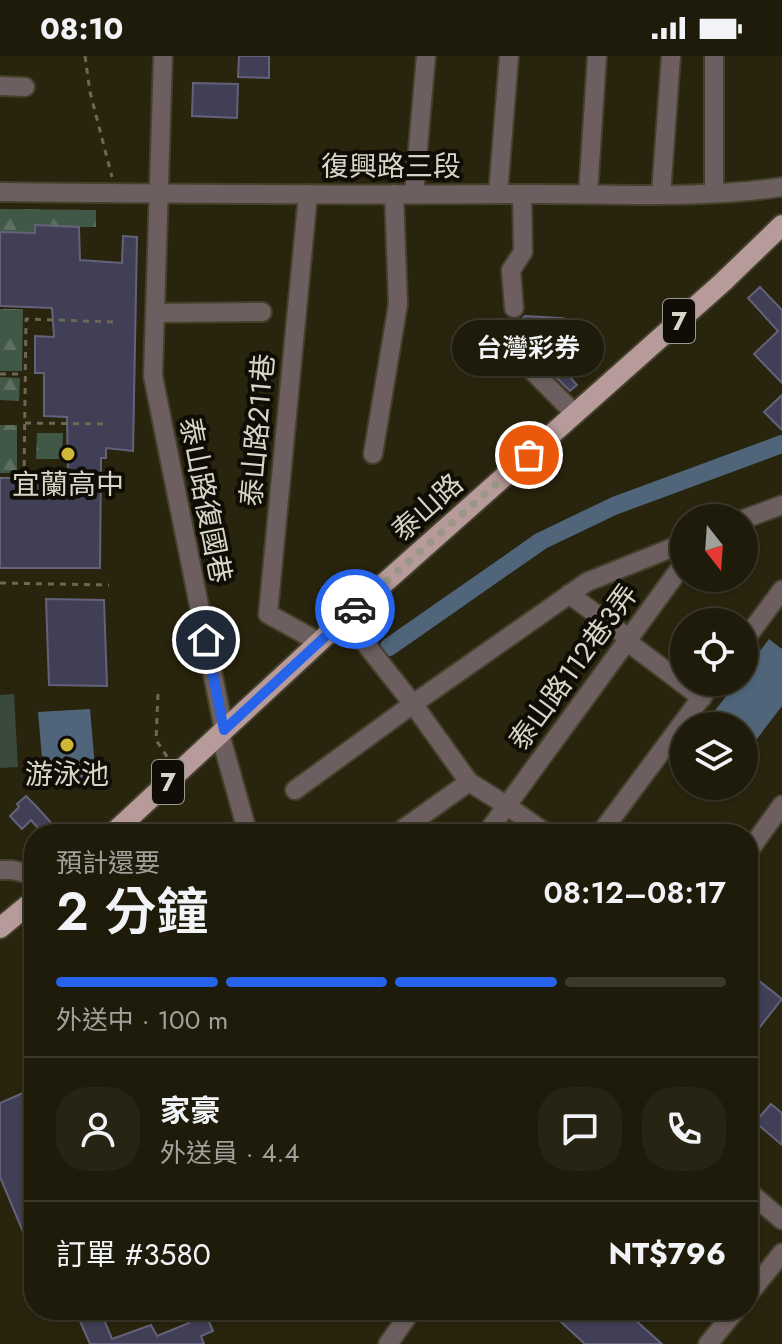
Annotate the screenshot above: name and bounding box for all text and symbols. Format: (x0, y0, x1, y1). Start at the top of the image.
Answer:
text: 08:10 (40, 7, 123, 50)
street label: 復興路三段 (321, 146, 461, 187)
road number: 7 (663, 299, 695, 343)
callout: 台灣彩券 (453, 319, 605, 375)
text: 台灣彩券 (476, 329, 580, 367)
street label: 泰山路211巷 (230, 352, 285, 508)
street label: 泰山路復國巷 (169, 414, 242, 586)
pin (495, 421, 563, 489)
icon: bag (507, 433, 551, 477)
marker: 宜蘭高中 (59, 445, 77, 463)
place label: 宜蘭高中 (12, 464, 124, 505)
street label: 泰山路 (382, 464, 472, 551)
north arrow (670, 504, 758, 592)
map controls (670, 504, 758, 800)
courier (315, 569, 395, 649)
street label: 泰山路112巷3弄 (499, 576, 648, 759)
icon: car (333, 587, 377, 631)
pin (172, 606, 240, 674)
button: locate (670, 608, 758, 696)
icon: home (184, 618, 228, 662)
button: layers (670, 712, 758, 800)
marker: 游泳池 (58, 736, 76, 754)
place label: 游泳池 (25, 754, 109, 795)
road number: 7 (152, 760, 184, 804)
text: 預計還要 (56, 844, 160, 882)
text: 08:12–08:17 (544, 871, 726, 914)
text: 2 分鐘 (56, 874, 208, 950)
text: 外送中 · 100 m (56, 1001, 228, 1039)
button: person (56, 1087, 140, 1171)
button: chat (538, 1087, 622, 1171)
button: phone (642, 1087, 726, 1171)
text: 家豪 (160, 1089, 220, 1132)
text: 外送員 · 4.4 (160, 1134, 300, 1172)
text: NT$796 (608, 1232, 726, 1275)
text: 訂單 #3580 (56, 1233, 211, 1276)

